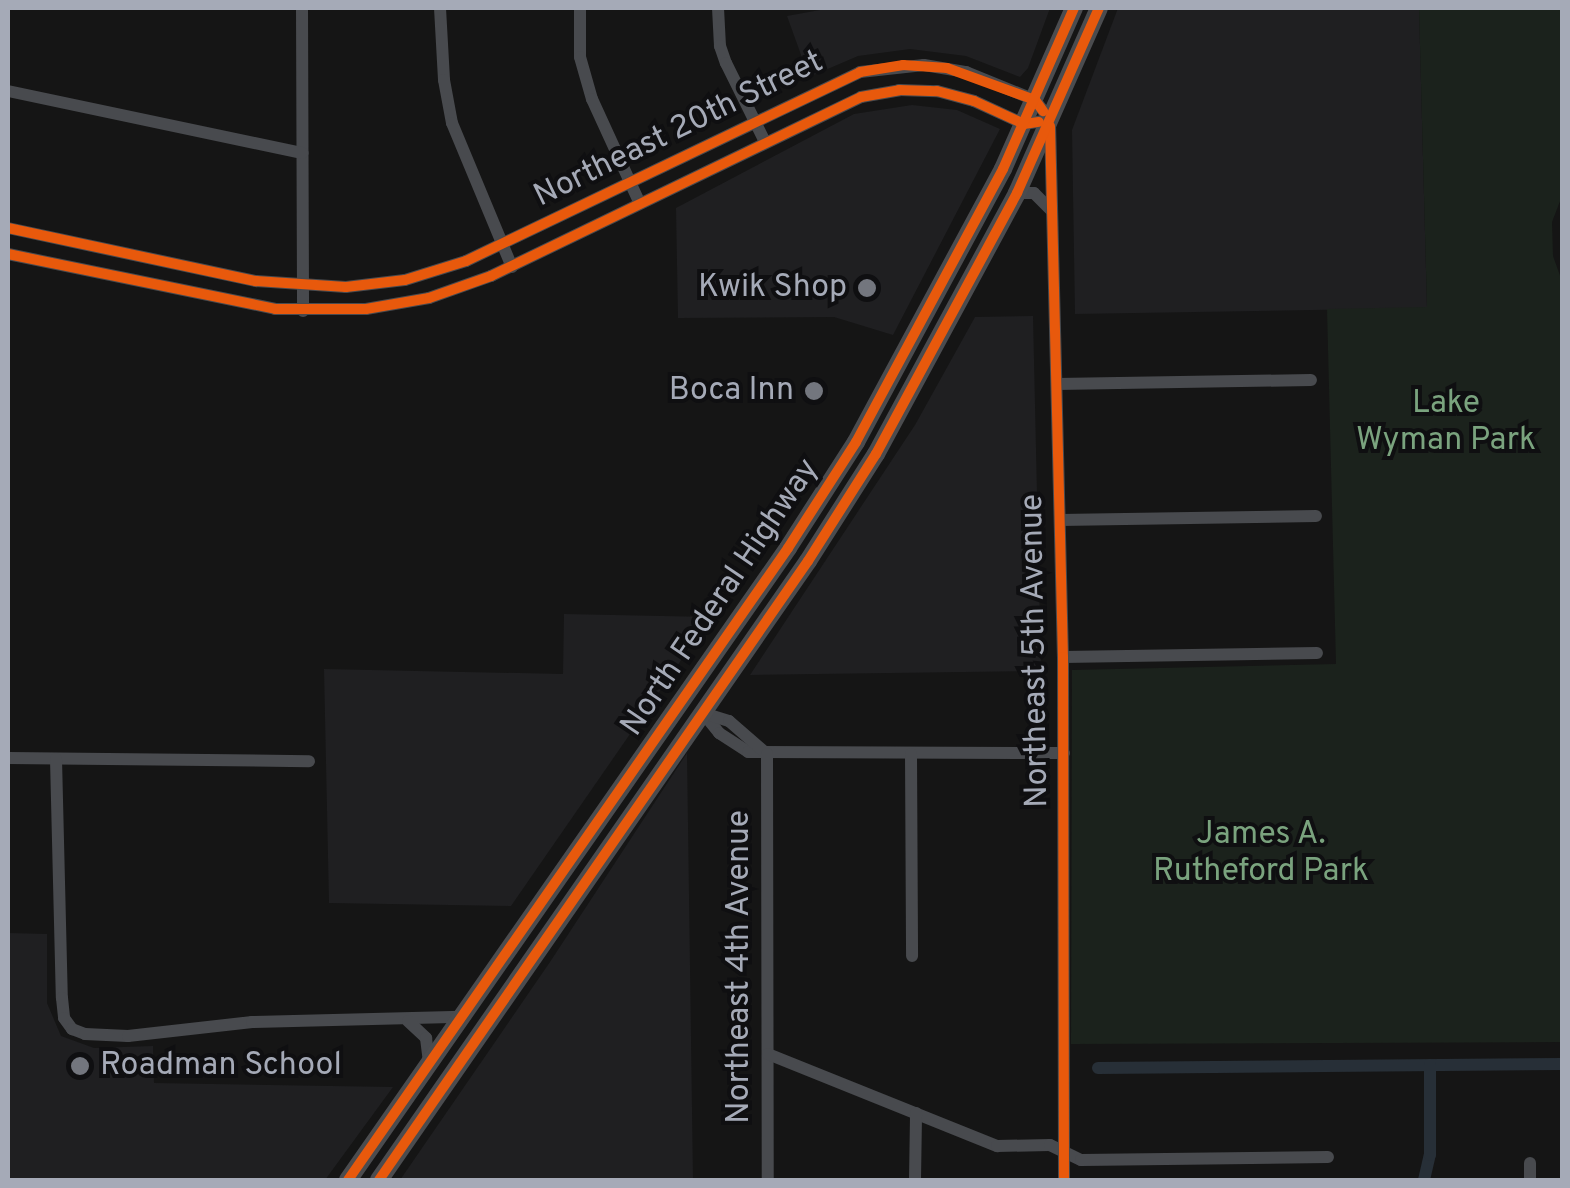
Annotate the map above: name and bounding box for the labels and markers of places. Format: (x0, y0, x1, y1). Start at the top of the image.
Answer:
place label: Kwik Shop (698, 269, 847, 307)
marker: Kwik Shop (856, 277, 878, 299)
place label: Boca Inn (669, 372, 794, 410)
marker: Boca Inn (803, 380, 825, 402)
place label: Roadman School (100, 1047, 342, 1085)
marker: Roadman School (69, 1055, 91, 1077)

